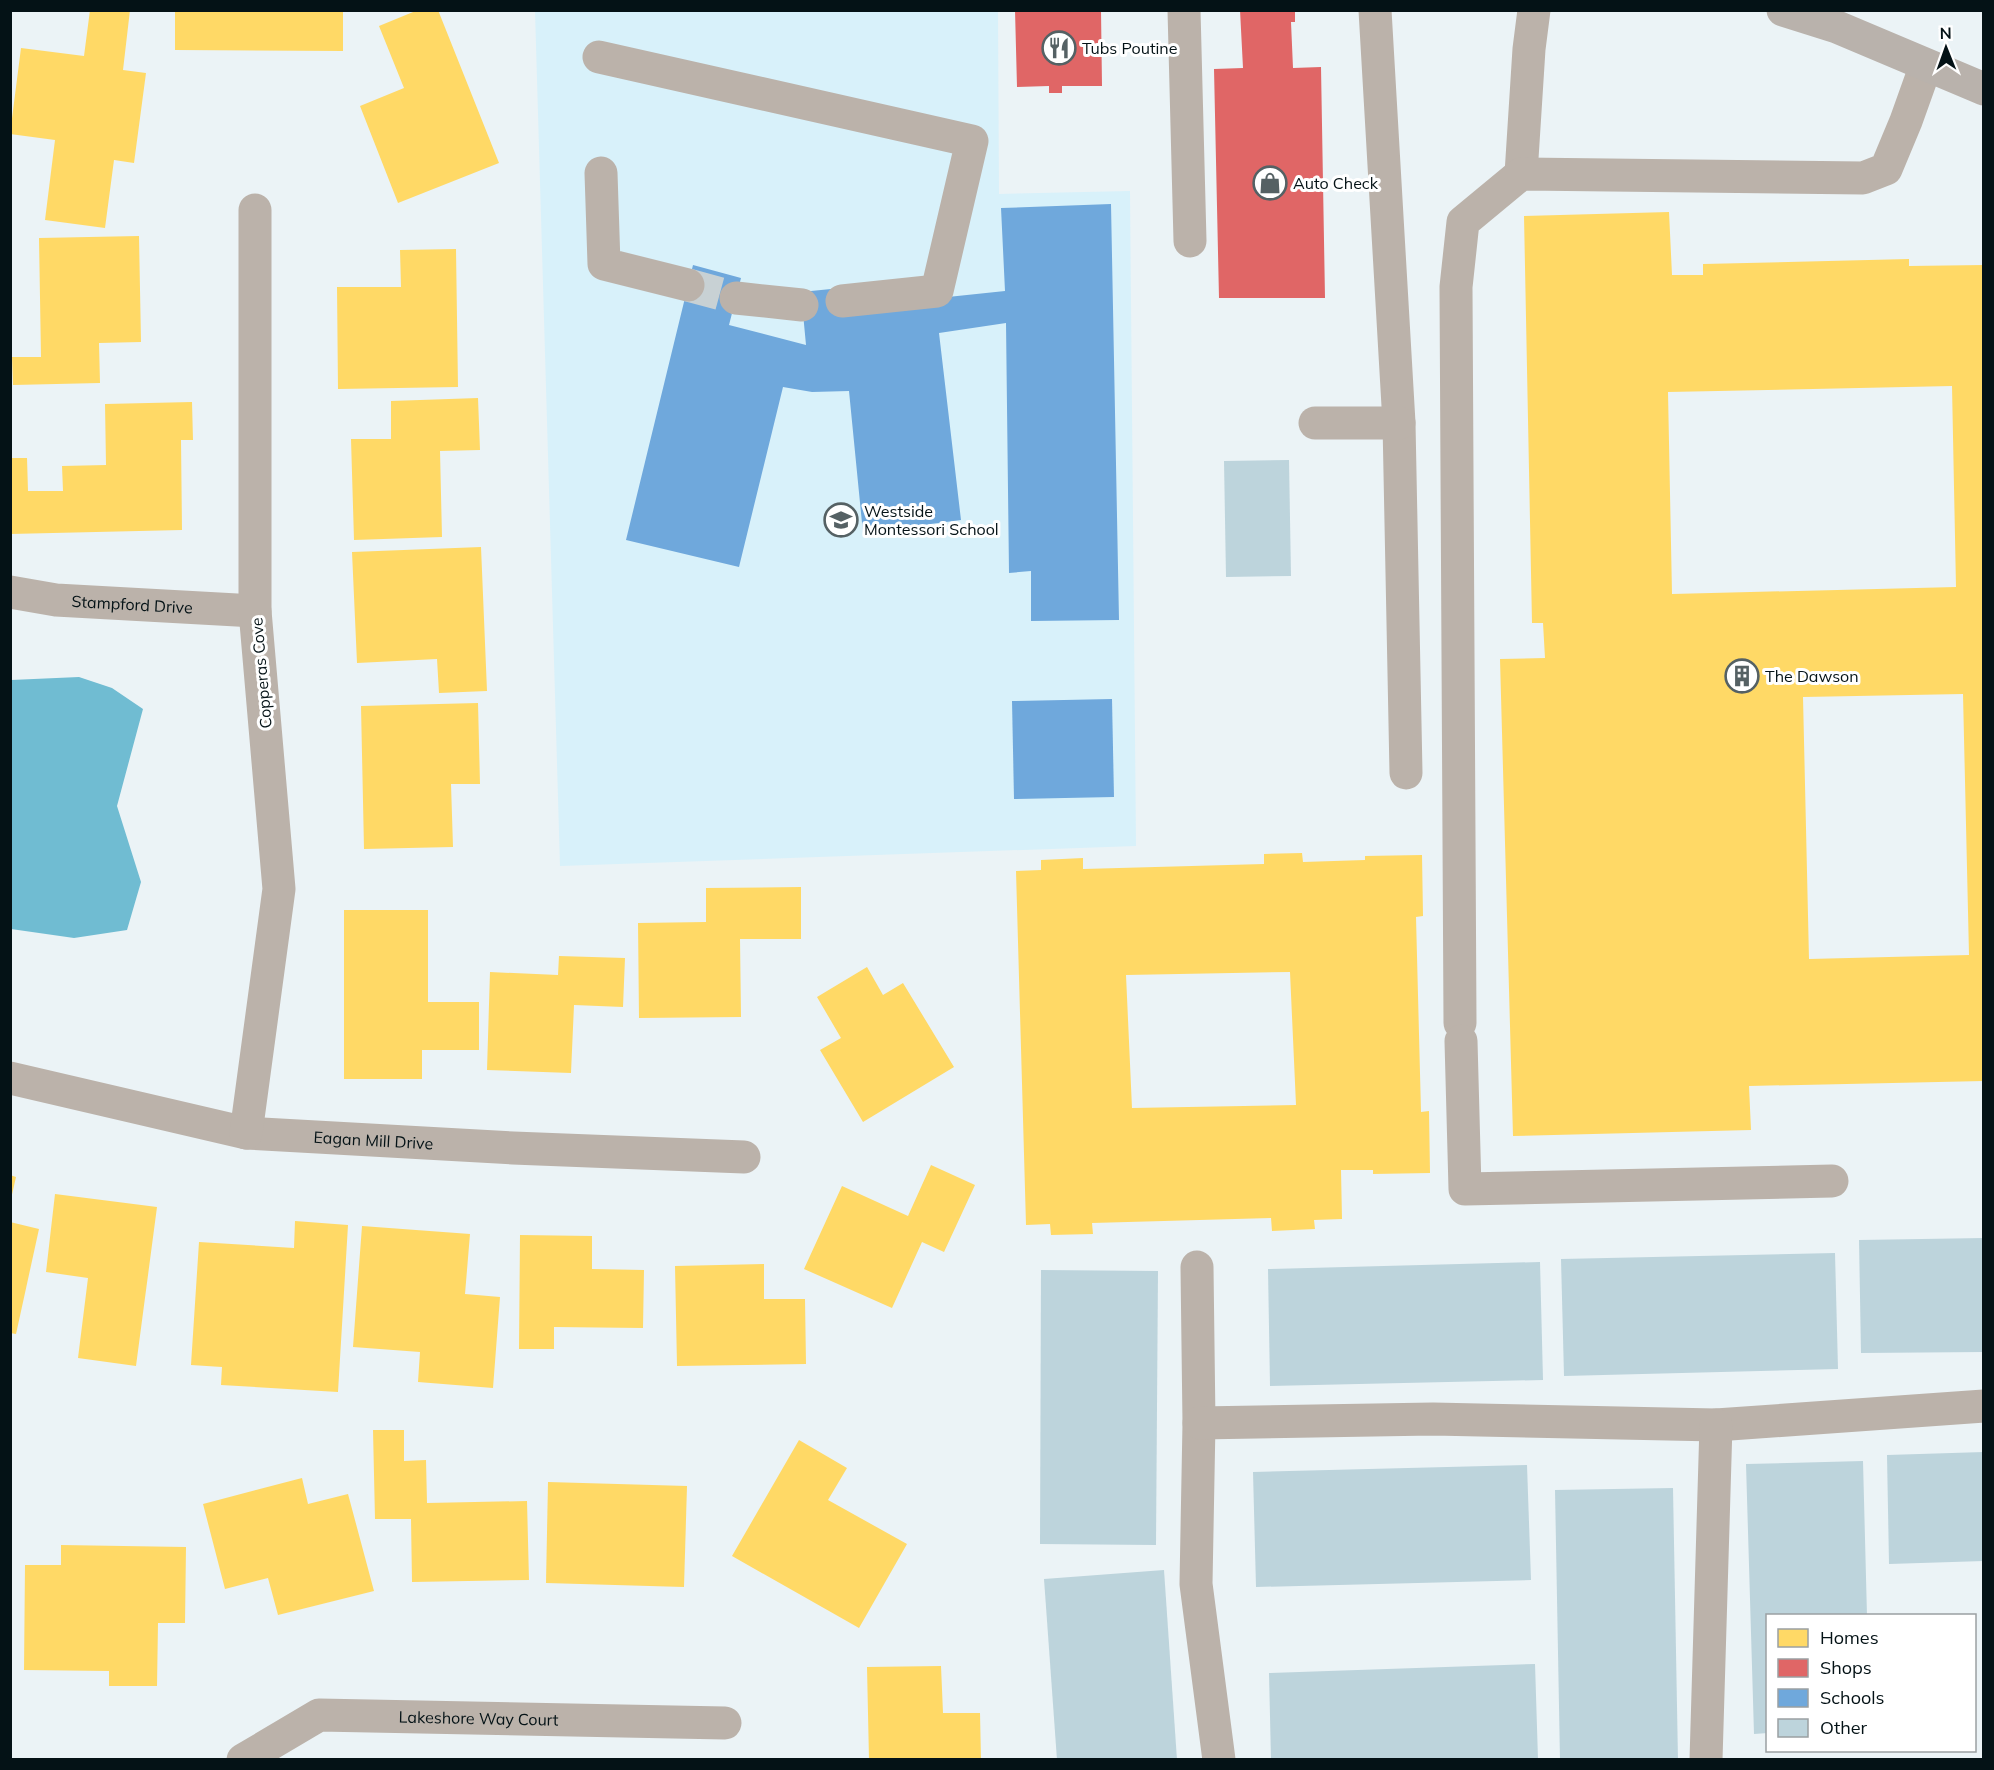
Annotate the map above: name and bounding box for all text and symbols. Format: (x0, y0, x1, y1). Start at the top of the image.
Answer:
north arrow (1916, 18, 1976, 78)
text: N (1940, 23, 1952, 43)
restaurant icon: Tubs Poutine (1041, 30, 1077, 66)
place label: Tubs Poutine (1082, 38, 1177, 58)
shop icon: Auto Check (1252, 165, 1288, 201)
place label: Auto Check (1293, 173, 1379, 193)
place label: Westside Montessori School (864, 501, 999, 539)
school or university icon: Westside Montessori School (823, 502, 859, 538)
street label: Stampford Drive (71, 591, 193, 618)
street label: Copperas Cove (246, 617, 276, 729)
building icon: The Dawson (1724, 658, 1760, 694)
place label: The Dawson (1765, 666, 1859, 686)
street label: Eagan Mill Drive (313, 1127, 434, 1154)
legend (1766, 1614, 1976, 1752)
text: Homes (1820, 1626, 1879, 1649)
text: Shops (1820, 1656, 1872, 1679)
text: Schools (1820, 1686, 1885, 1709)
street label: Lakeshore Way Court (399, 1707, 559, 1730)
text: Other (1820, 1716, 1868, 1739)

